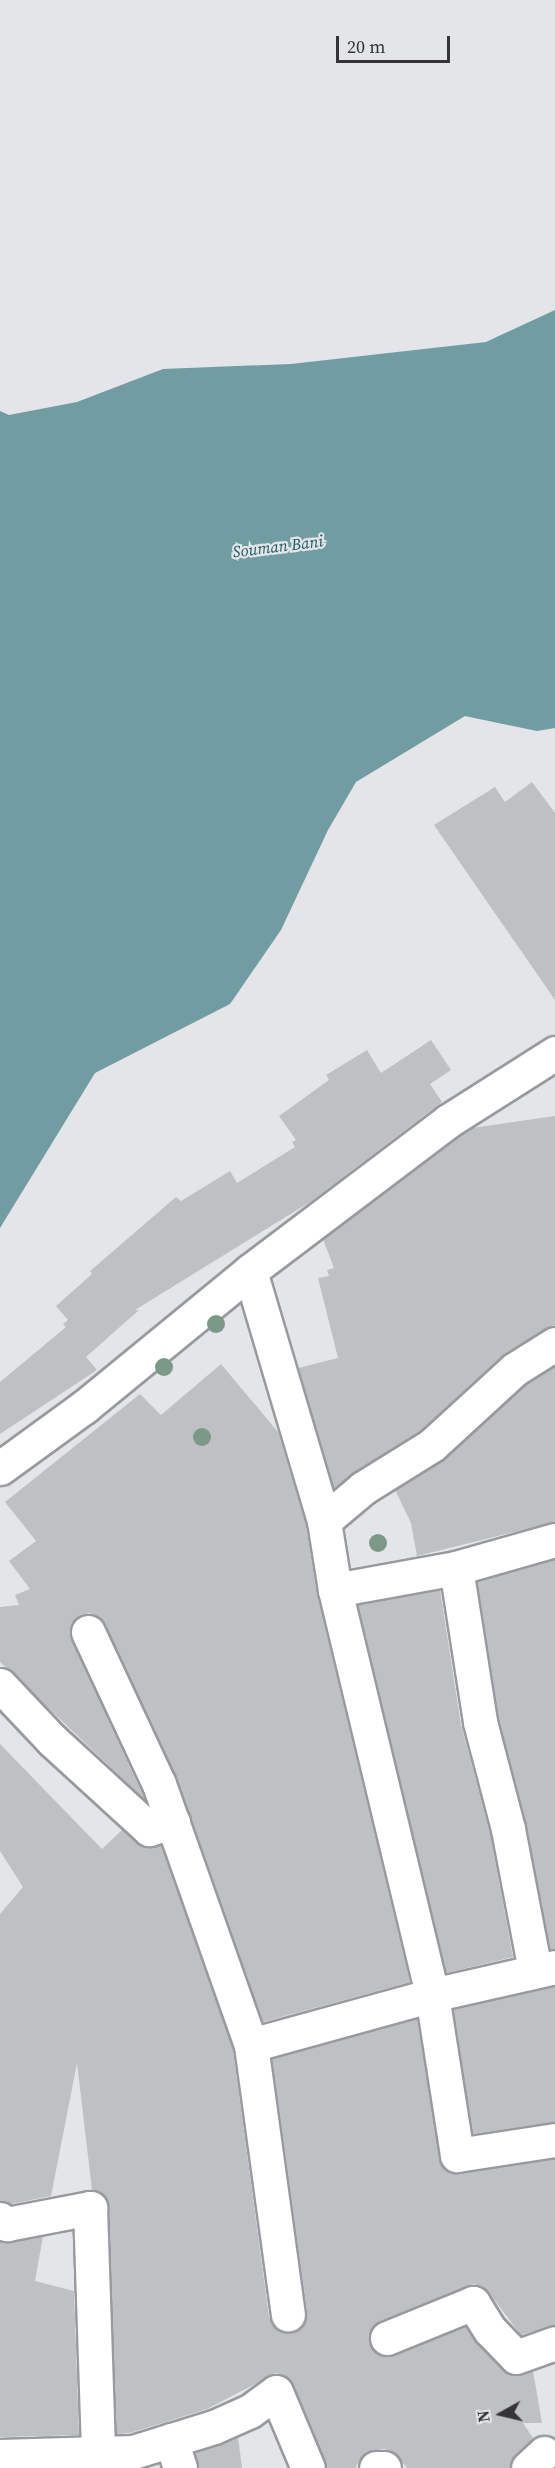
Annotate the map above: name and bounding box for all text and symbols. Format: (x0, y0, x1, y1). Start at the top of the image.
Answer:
scale bar (339, 24, 453, 62)
text: 20 m (347, 34, 385, 59)
water label: Souman Bani (232, 531, 324, 561)
north arrow (471, 2384, 531, 2444)
text: N (471, 2409, 495, 2424)

